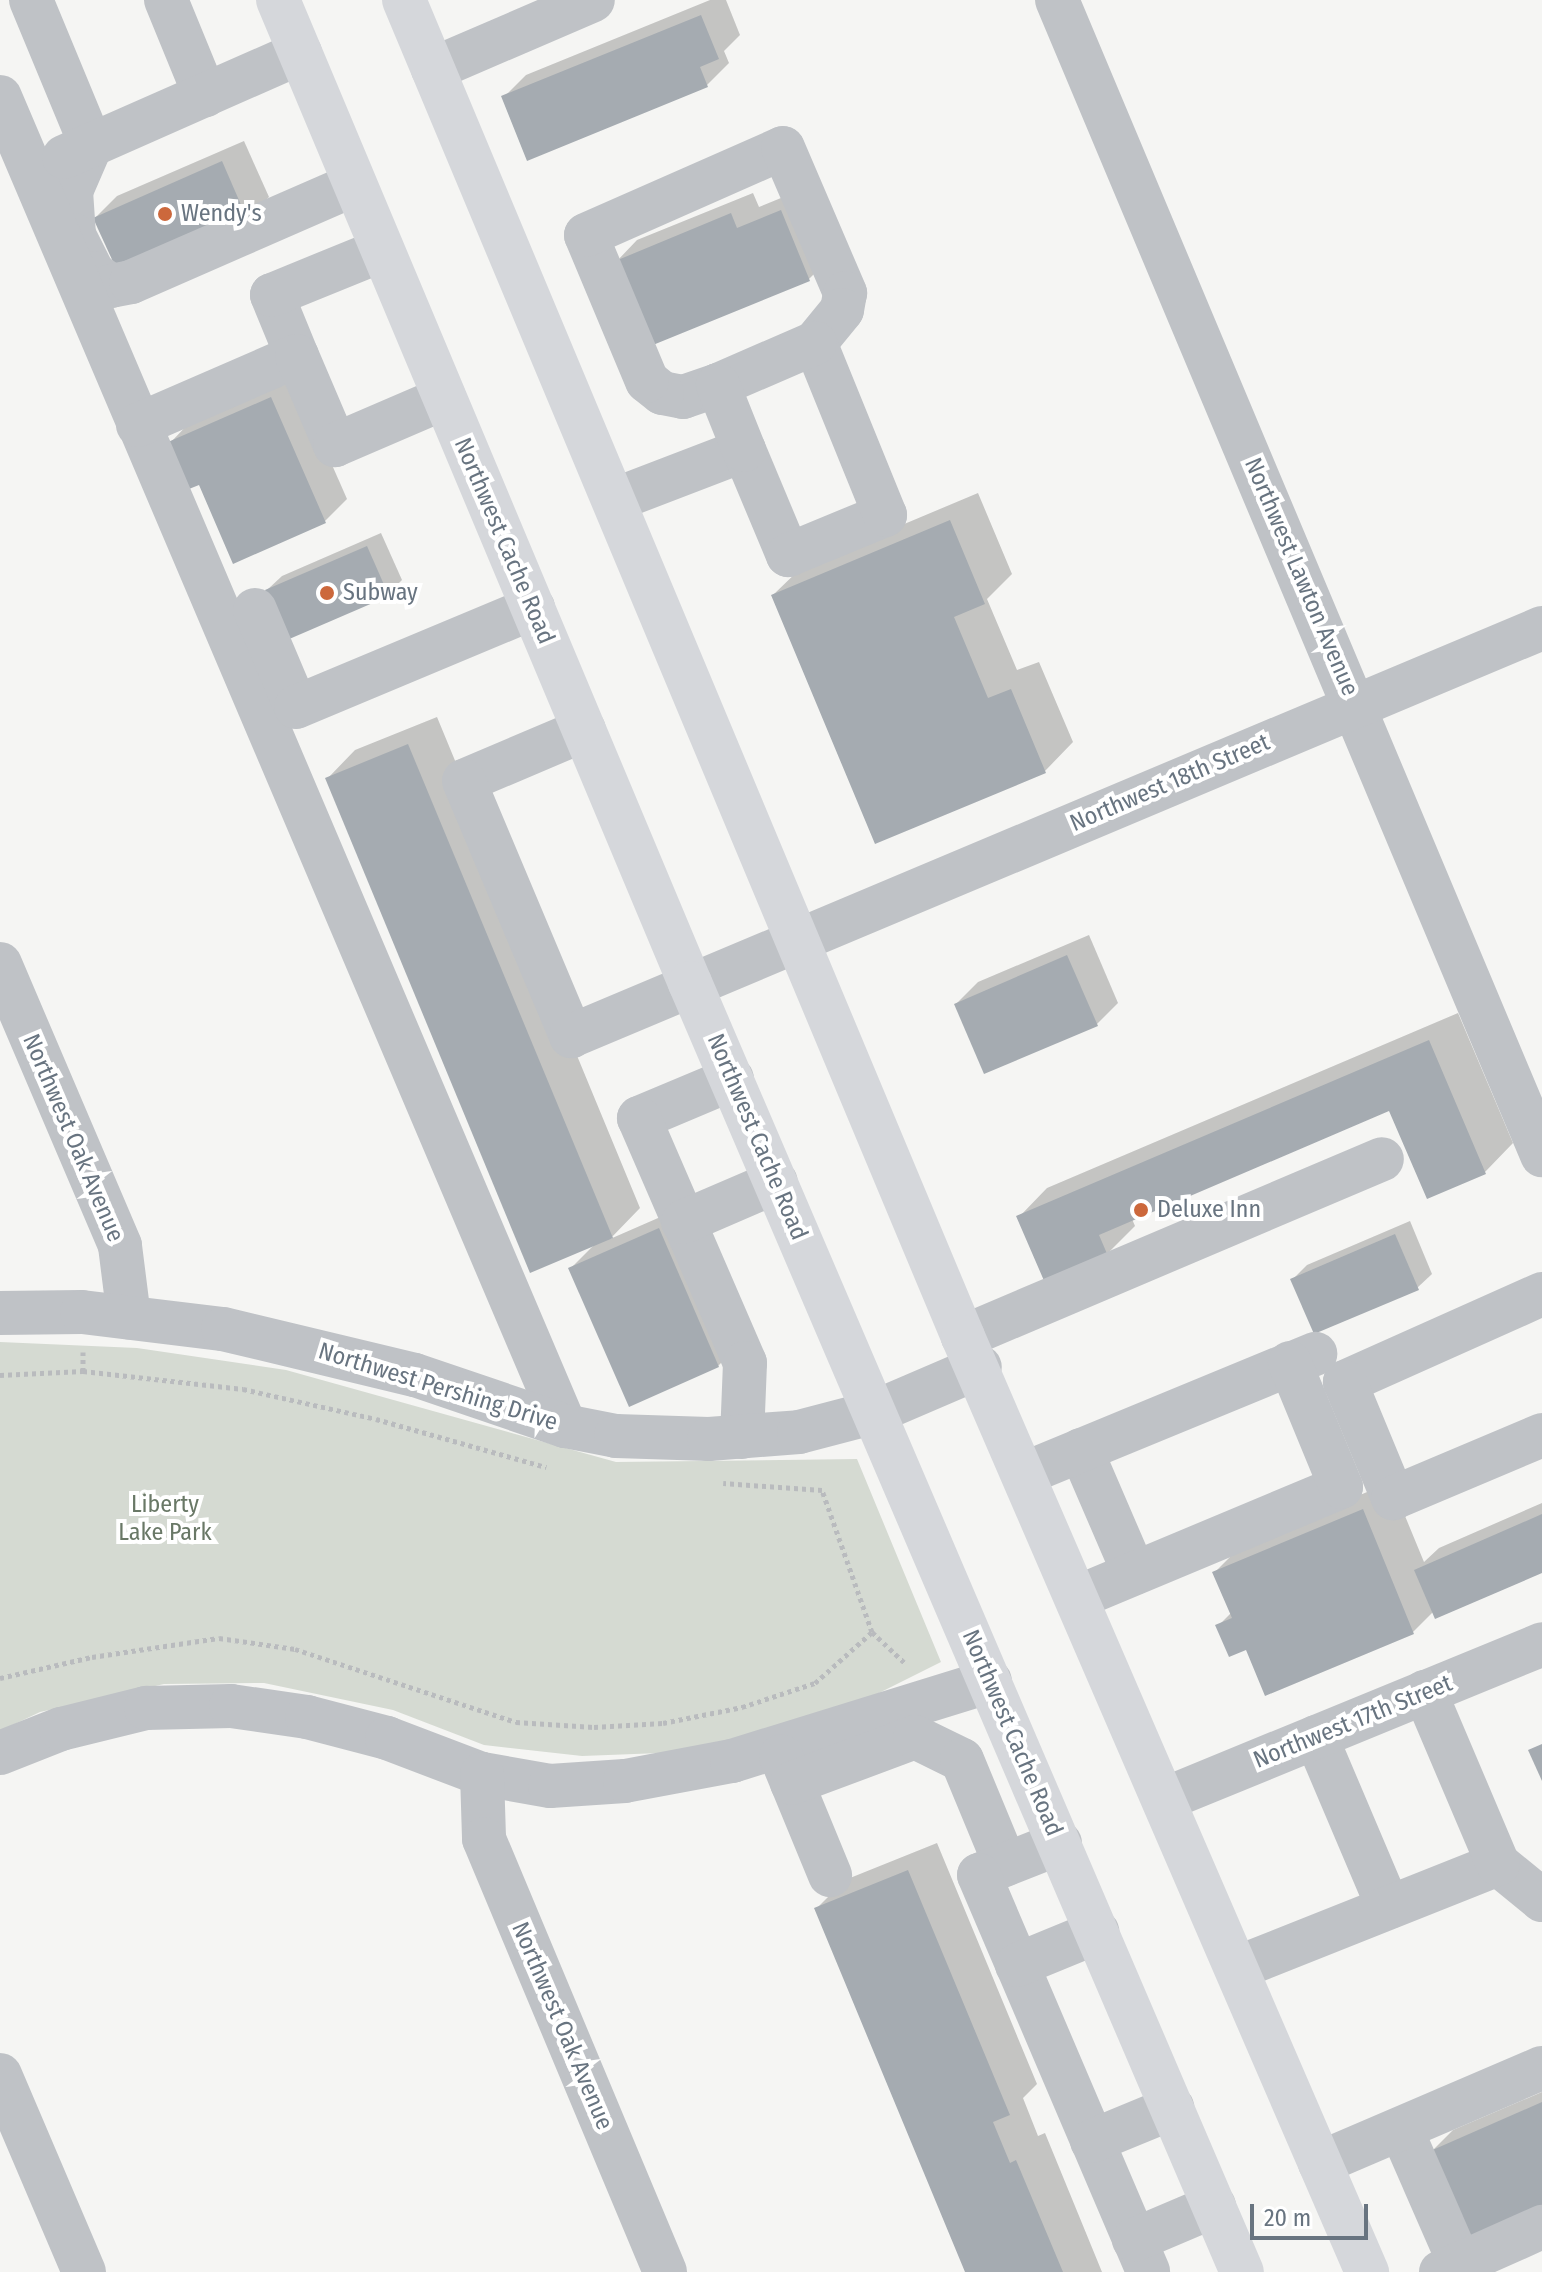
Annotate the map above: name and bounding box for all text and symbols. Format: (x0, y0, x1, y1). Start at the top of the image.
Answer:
place label: Wendy's (181, 200, 262, 228)
marker: Wendy's (156, 205, 174, 223)
street label: Northwest Cache Road (448, 434, 560, 648)
street label: Northwest Lawton Avenue (1238, 454, 1364, 700)
place label: Subway (343, 579, 418, 607)
marker: Subway (318, 584, 336, 602)
street label: Northwest 18th Street (1066, 728, 1274, 838)
street label: Northwest Oak Avenue (16, 1030, 130, 1246)
street label: Northwest Cache Road (701, 1030, 813, 1244)
place label: Deluxe Inn (1157, 1196, 1261, 1224)
marker: Deluxe Inn (1132, 1201, 1150, 1219)
street label: Northwest Pershing Drive (315, 1337, 561, 1437)
park label: Liberty Lake Park (118, 1491, 212, 1547)
street label: Northwest Cache Road (956, 1626, 1068, 1840)
street label: Northwest 17th Street (1250, 1669, 1456, 1775)
street label: Northwest Oak Avenue (505, 1918, 619, 2134)
scale bar (1254, 2188, 1372, 2238)
text: 20 m (1264, 2204, 1311, 2232)

